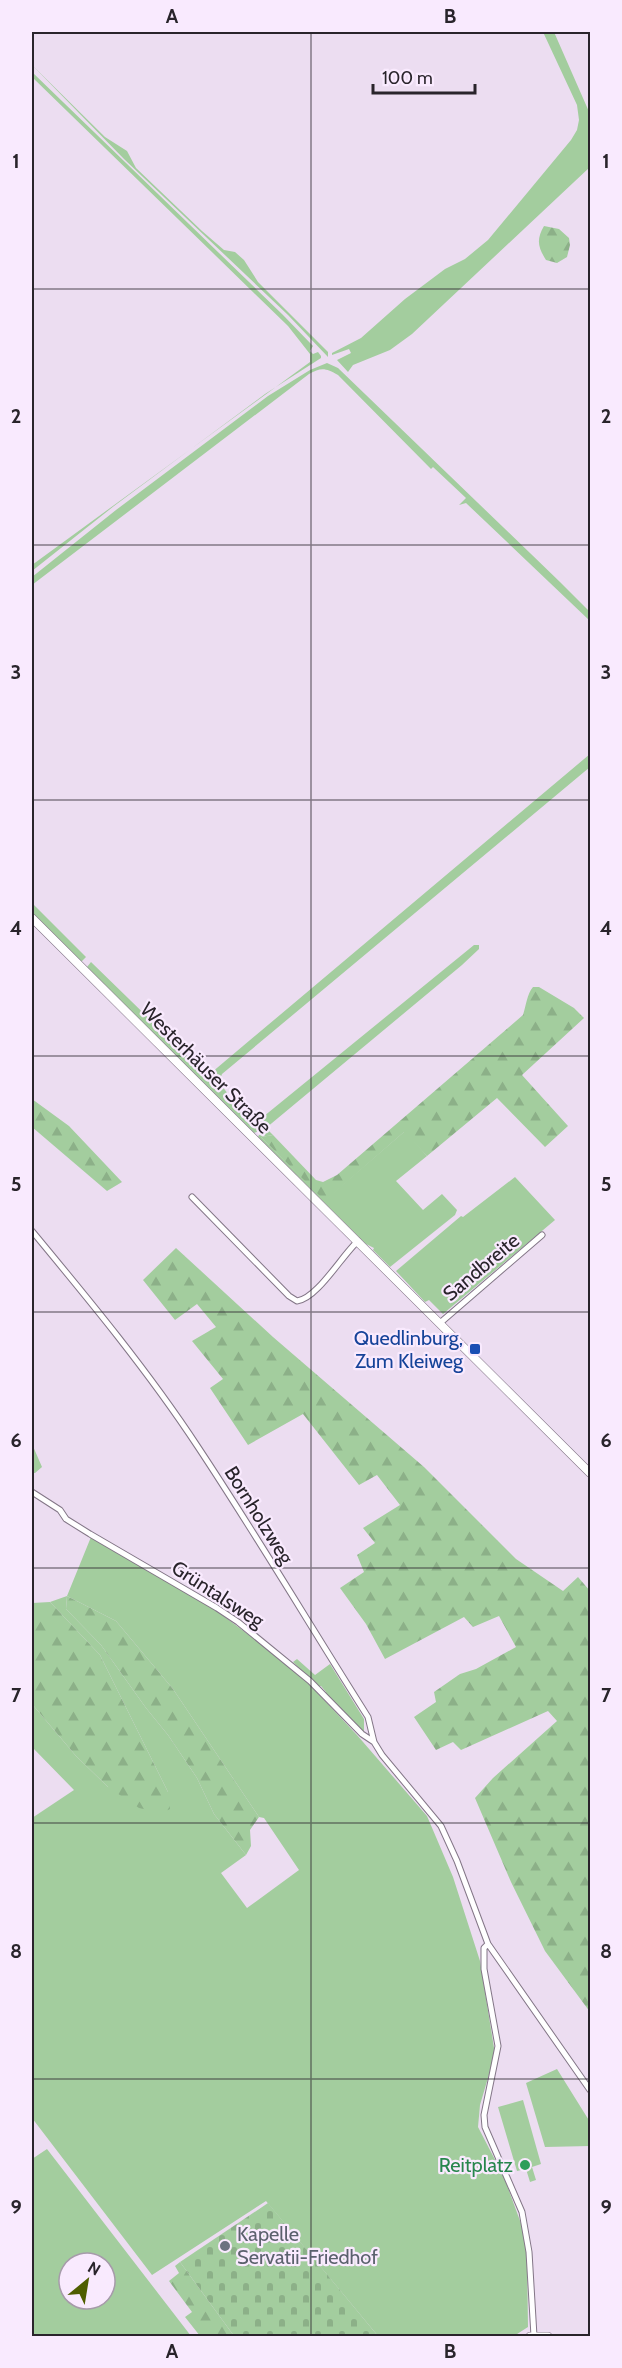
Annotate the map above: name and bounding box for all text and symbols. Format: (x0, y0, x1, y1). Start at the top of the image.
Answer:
text: A (166, 4, 179, 28)
text: B (444, 4, 456, 28)
scale bar (373, 57, 475, 95)
text: 100 m (382, 67, 433, 89)
text: 1 (12, 149, 20, 173)
text: 1 (602, 149, 610, 173)
text: 2 (11, 404, 21, 428)
text: 2 (601, 404, 611, 428)
text: 3 (11, 660, 21, 684)
text: 3 (601, 660, 611, 684)
text: 4 (10, 916, 22, 940)
text: 4 (600, 916, 612, 940)
street label: Westerhäuser Straße (135, 997, 277, 1139)
text: 5 (11, 1172, 21, 1196)
text: 5 (601, 1172, 611, 1196)
street label: Sandbreite (438, 1228, 524, 1306)
place label: Quedlinburg, Zum Kleiweg (354, 1326, 464, 1373)
marker: Quedlinburg, Zum Kleiweg (468, 1342, 482, 1356)
text: 6 (10, 1428, 22, 1452)
text: 6 (600, 1428, 612, 1452)
street label: Bornholzweg (219, 1462, 299, 1569)
street label: Grüntalsweg (167, 1555, 269, 1633)
text: 7 (11, 1683, 22, 1707)
text: 7 (601, 1683, 612, 1707)
text: 8 (10, 1939, 22, 1963)
text: 8 (600, 1939, 612, 1963)
place label: Reitplatz (439, 2153, 513, 2177)
marker: Reitplatz (518, 2158, 532, 2172)
text: 9 (10, 2195, 22, 2219)
text: 9 (600, 2195, 612, 2219)
place label: Kapelle Servatii-Friedhof (237, 2222, 378, 2269)
marker: Kapelle Servatii-Friedhof (218, 2239, 232, 2253)
north arrow (57, 2251, 117, 2311)
text: N (85, 2257, 104, 2279)
text: A (166, 2339, 179, 2363)
text: B (444, 2339, 456, 2363)

